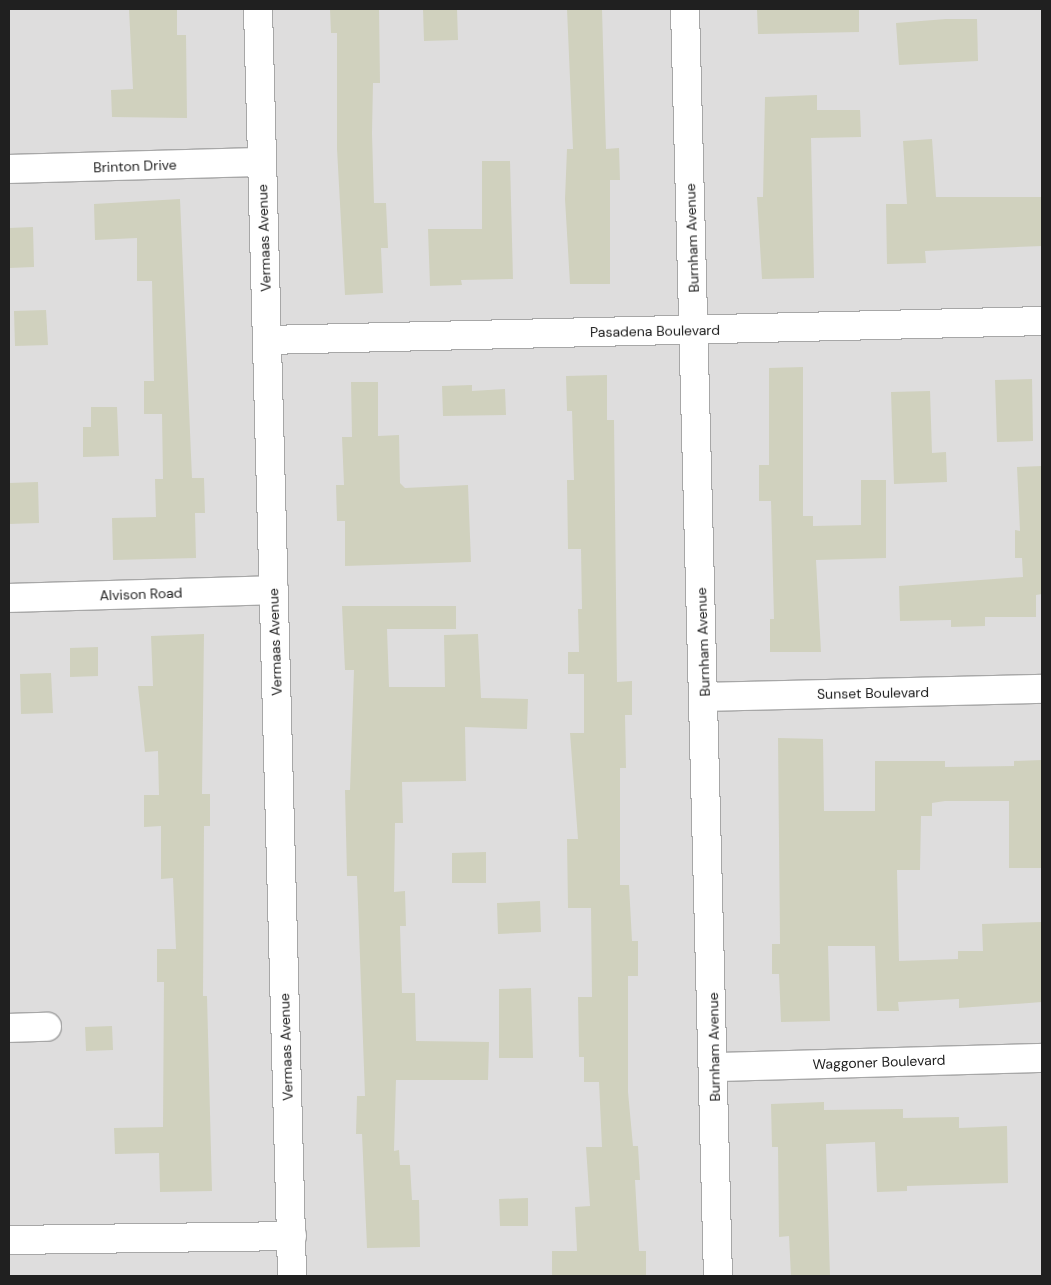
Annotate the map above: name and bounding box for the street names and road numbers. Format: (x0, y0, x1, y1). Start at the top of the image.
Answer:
street label: Brinton Drive (93, 156, 177, 176)
street label: Burnham Avenue (682, 183, 702, 293)
street label: Vermaas Avenue (254, 184, 274, 292)
street label: Pasadena Boulevard (590, 321, 720, 341)
street label: Alvison Road (99, 584, 183, 604)
street label: Burnham Avenue (693, 587, 713, 697)
street label: Vermaas Avenue (265, 588, 285, 696)
street label: Sunset Boulevard (817, 684, 929, 702)
street label: Burnham Avenue (705, 992, 723, 1102)
street label: Vermaas Avenue (276, 993, 296, 1101)
street label: Waggoner Boulevard (812, 1051, 946, 1073)

